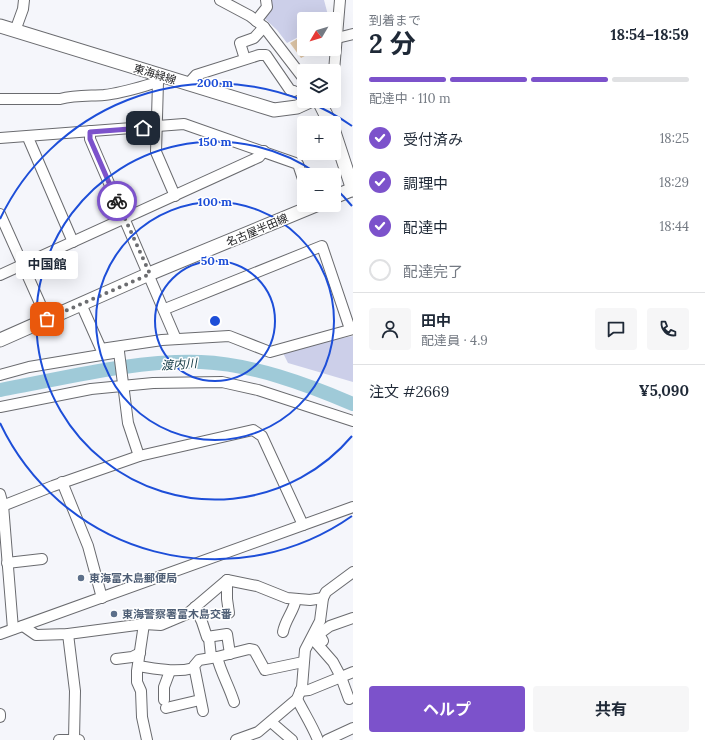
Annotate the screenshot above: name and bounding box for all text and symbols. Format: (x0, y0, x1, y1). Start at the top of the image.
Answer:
north arrow (297, 12, 341, 56)
map controls (297, 12, 341, 212)
text: 到着まで (369, 12, 421, 29)
text: 18:54–18:59 (611, 25, 689, 44)
text: 2 分 (369, 27, 416, 60)
street label: 東海緑線 (132, 61, 178, 87)
button: layers (297, 64, 341, 108)
text: 200 m (197, 75, 233, 90)
text: 配達中 · 110 m (369, 90, 451, 107)
pin (126, 111, 160, 145)
button: + (297, 116, 341, 160)
icon: home (132, 117, 154, 139)
icon: check (369, 127, 391, 149)
text: 受付済み (403, 130, 463, 149)
text: 18:25 (660, 130, 689, 147)
text: 150 m (198, 134, 232, 149)
button: − (297, 168, 341, 212)
icon: check (369, 171, 391, 193)
text: 調理中 (403, 174, 448, 193)
text: 18:29 (659, 174, 689, 191)
courier (97, 181, 137, 221)
icon: bike (106, 190, 128, 212)
text: 100 m (198, 194, 232, 209)
street label: 名古屋半田線 (224, 211, 290, 249)
icon: check (369, 215, 391, 237)
text: 配達中 (403, 218, 448, 237)
text: 18:44 (660, 218, 689, 235)
callout: 中国館 (16, 251, 78, 279)
text: 50 m (201, 253, 229, 268)
text: 中国館 (27, 256, 67, 273)
text: 配達完了 (403, 262, 463, 281)
pin (30, 302, 64, 336)
icon: bag (36, 308, 58, 330)
button: person (369, 308, 411, 350)
button: chat (595, 308, 637, 350)
button: phone (647, 308, 689, 350)
text: 田中 (421, 311, 451, 330)
centre of rings (208, 314, 222, 328)
text: 配達員 · 4.9 (421, 332, 488, 349)
water label: 渡内川 (161, 355, 199, 373)
text: ¥5,090 (639, 381, 689, 400)
text: 注文 #2669 (369, 382, 449, 401)
place label: 東海富木島郵便局 (89, 571, 177, 585)
marker: 東海富木島郵便局 (76, 573, 86, 583)
place label: 東海警察署富木島交番 (122, 607, 232, 621)
marker: 東海警察署富木島交番 (109, 609, 119, 619)
button: ヘルプ (369, 686, 525, 732)
button: 共有 (533, 686, 689, 732)

